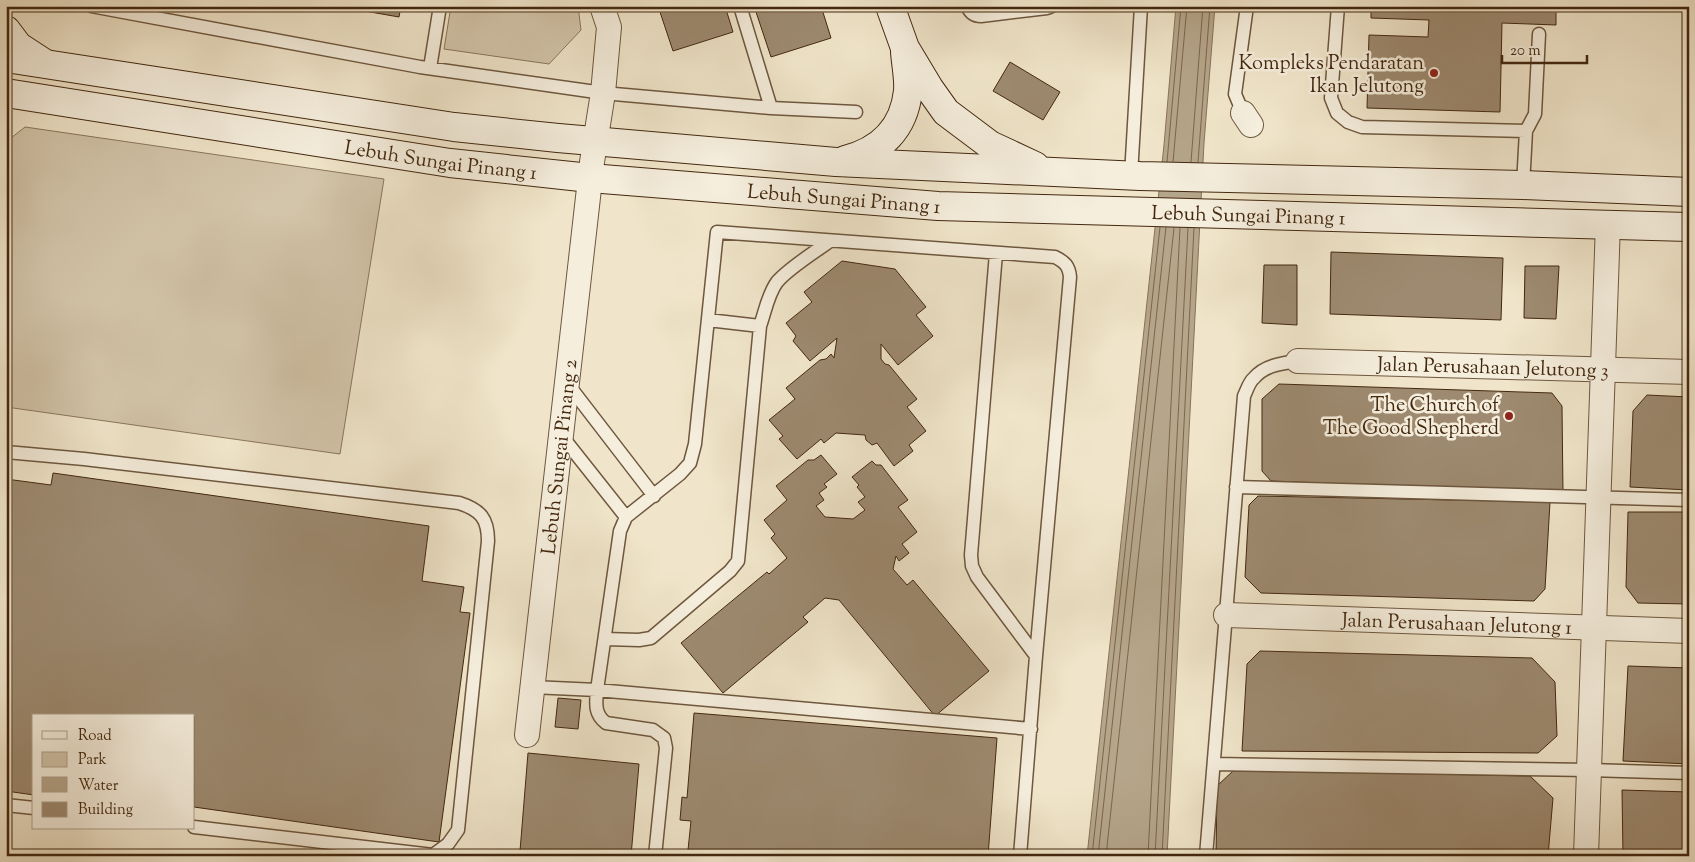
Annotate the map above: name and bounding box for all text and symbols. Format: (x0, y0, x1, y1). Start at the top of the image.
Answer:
scale bar (1502, 32, 1588, 64)
text: 20 m (1510, 41, 1541, 62)
place label: Kompleks Pendaratan Ikan Jelutong (1239, 50, 1424, 102)
marker: Kompleks Pendaratan Ikan Jelutong (1428, 67, 1440, 79)
street label: Lebuh Sungai Pinang 1 (342, 135, 538, 189)
street label: Lebuh Sungai Pinang 1 (746, 179, 942, 223)
street label: Lebuh Sungai Pinang 1 (1151, 200, 1346, 234)
street label: Jalan Perusahaan Jelutong 3 (1376, 351, 1609, 387)
street label: Lebuh Sungai Pinang 2 (536, 358, 587, 556)
place label: The Church of The Good Shepherd (1323, 392, 1500, 444)
marker: The Church of The Good Shepherd (1503, 410, 1515, 422)
street label: Jalan Perusahaan Jelutong 1 (1340, 607, 1573, 644)
legend (32, 714, 195, 830)
text: Road (78, 726, 112, 747)
text: Park (78, 750, 107, 771)
text: Water (78, 776, 119, 797)
text: Building (78, 800, 133, 821)

